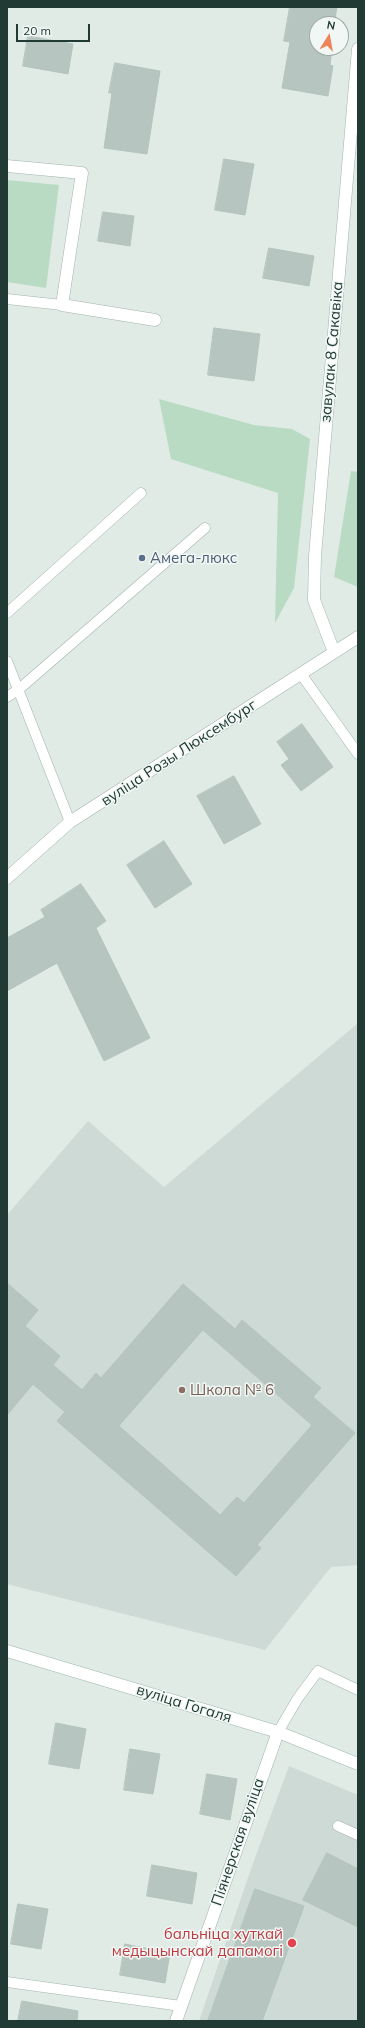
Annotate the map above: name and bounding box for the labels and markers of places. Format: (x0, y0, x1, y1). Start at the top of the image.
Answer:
place label: Амега-люкс (150, 549, 237, 567)
marker: Амега-люкс (137, 553, 147, 563)
place label: Школа № 6 (190, 1381, 274, 1399)
marker: Школа № 6 (177, 1385, 187, 1395)
place label: бальніца хуткай медыцынскай дапамогі (112, 1925, 283, 1960)
marker: бальніца хуткай медыцынскай дапамогі (286, 1937, 298, 1949)

